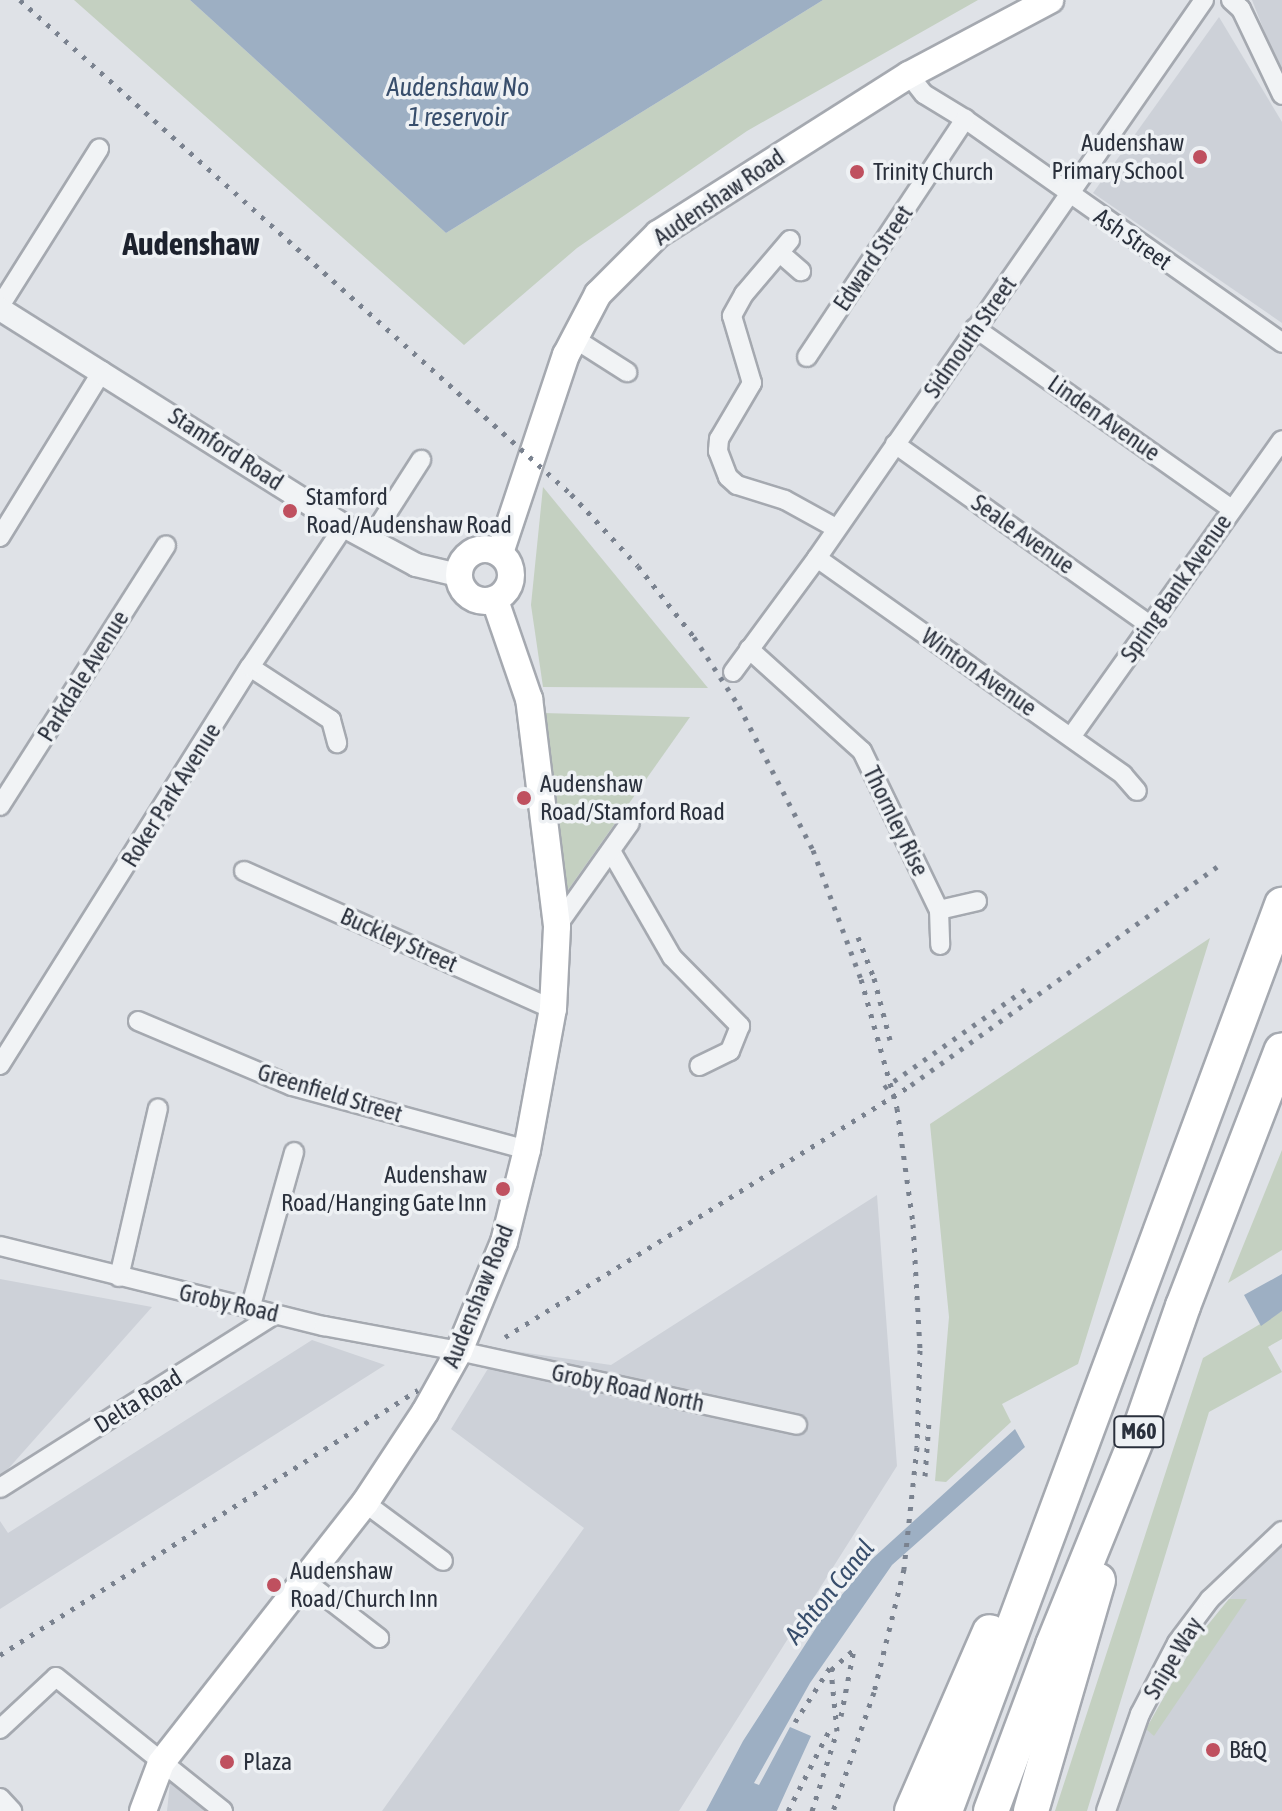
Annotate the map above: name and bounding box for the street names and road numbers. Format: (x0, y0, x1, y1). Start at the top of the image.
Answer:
street label: Audenshaw Road (648, 143, 790, 251)
street label: Edward Street (827, 200, 919, 316)
street label: Ash Street (1089, 202, 1177, 276)
street label: Sidmouth Street (918, 271, 1022, 403)
street label: Linden Avenue (1042, 369, 1166, 467)
street label: Stamford Road (163, 401, 289, 497)
street label: Seale Avenue (966, 488, 1080, 580)
street label: Spring Bank Avenue (1114, 509, 1238, 667)
street label: Parkdale Avenue (31, 605, 135, 747)
street label: Winton Avenue (916, 622, 1042, 722)
street label: Roker Park Avenue (115, 718, 227, 872)
street label: Thornley Rise (857, 761, 935, 881)
street label: Buckley Street (336, 901, 462, 979)
street label: Greenfield Street (254, 1057, 406, 1129)
street label: Audenshaw Road (436, 1220, 520, 1372)
street label: Groby Road (176, 1278, 282, 1328)
street label: Groby Road North (549, 1358, 707, 1418)
street label: Delta Road (89, 1363, 187, 1439)
road number: M60 (1113, 1414, 1165, 1450)
street label: Snipe Way (1137, 1612, 1209, 1704)

